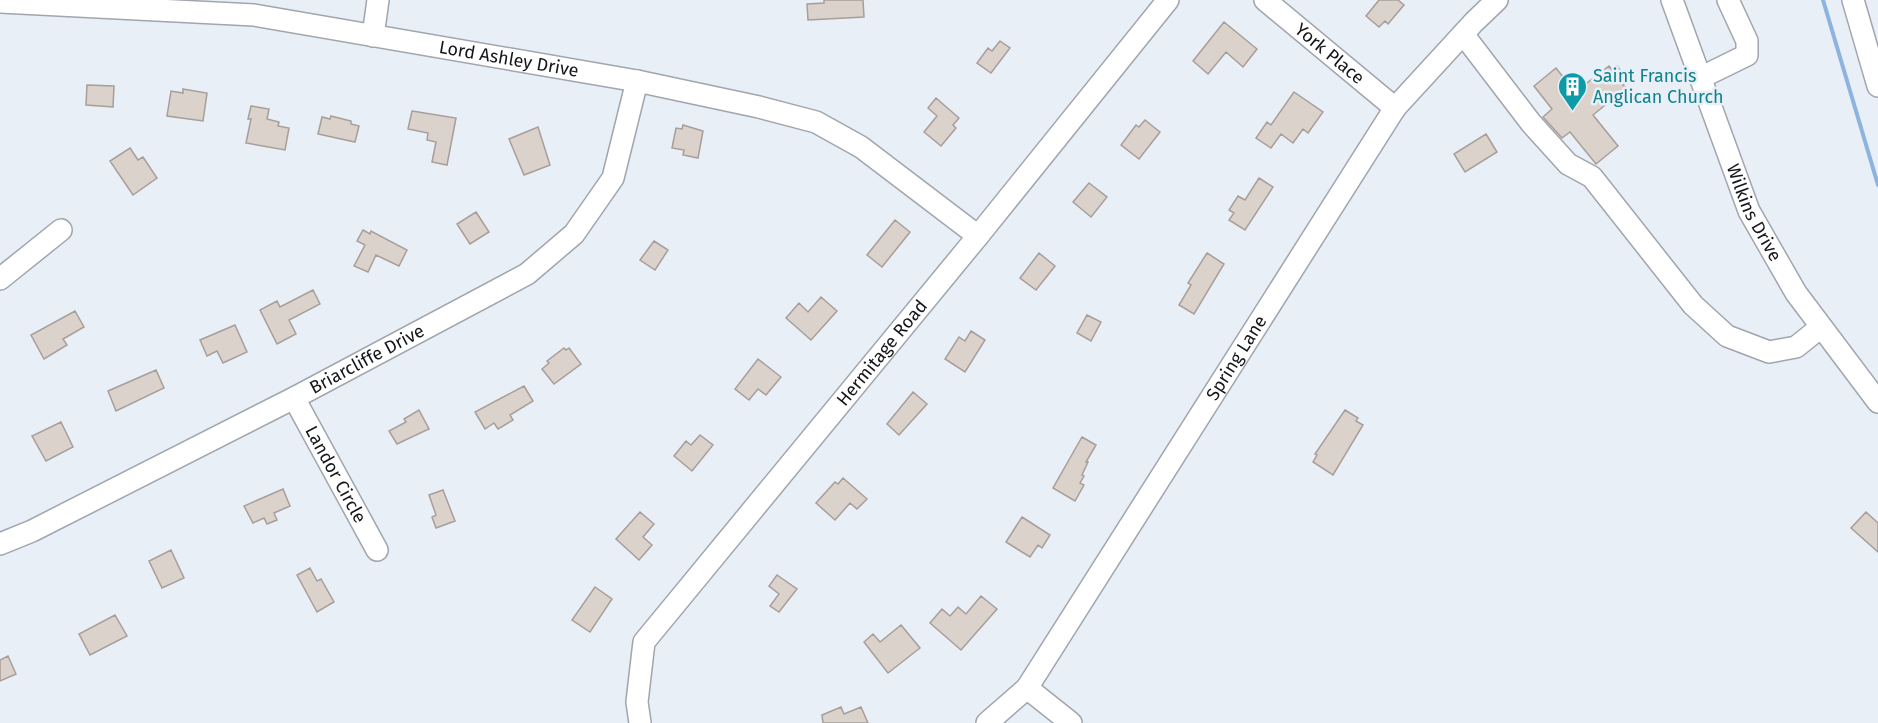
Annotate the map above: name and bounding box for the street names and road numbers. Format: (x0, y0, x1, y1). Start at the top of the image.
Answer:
street label: York Place (1290, 18, 1369, 89)
street label: Lord Ashley Drive (438, 36, 580, 82)
street label: Wilkins Drive (1722, 161, 1786, 265)
street label: Hermitage Road (832, 295, 932, 410)
street label: Spring Lane (1201, 311, 1271, 404)
street label: Briarcliffe Drive (306, 320, 428, 399)
street label: Landor Circle (300, 422, 371, 527)

